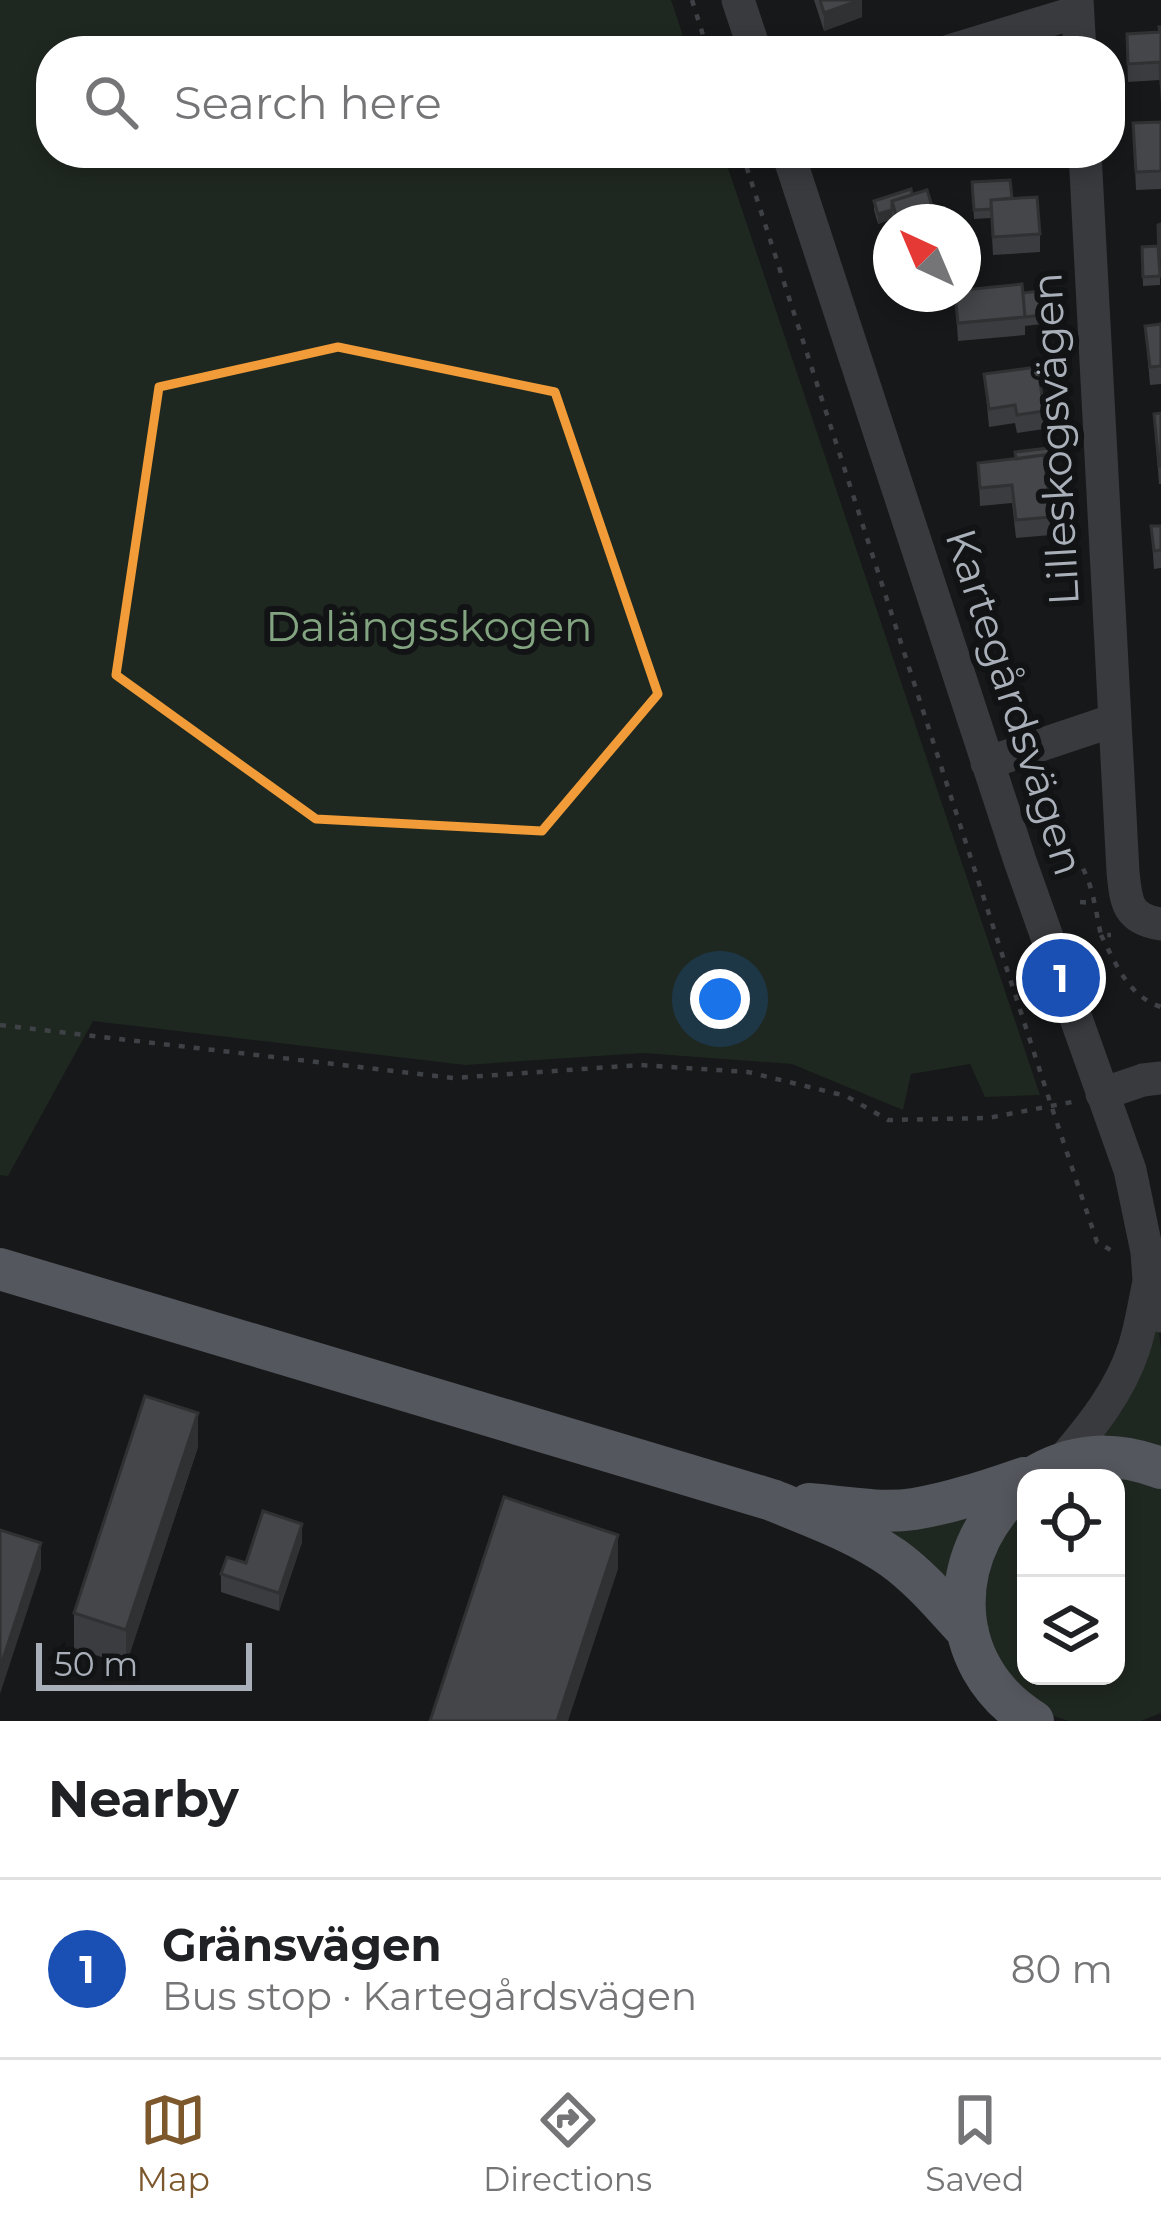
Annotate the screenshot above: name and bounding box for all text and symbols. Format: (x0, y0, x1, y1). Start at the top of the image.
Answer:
search box (36, 36, 1125, 168)
icon: search (78, 69, 144, 135)
text: Search here (174, 75, 442, 130)
north arrow (873, 204, 981, 312)
street label: Lilleskogsvägen (1020, 271, 1090, 607)
street label: Kartegårdsvägen (935, 522, 1095, 882)
park label: Dalängsskogen (266, 600, 592, 652)
pin: 1 (1022, 933, 1100, 1023)
your location (690, 969, 750, 1029)
map controls (1017, 1469, 1125, 1685)
button: locate (1017, 1469, 1125, 1577)
button: layers (1017, 1577, 1125, 1685)
scale bar (36, 1637, 252, 1690)
text: 50 m (54, 1644, 138, 1684)
text: Nearby (48, 1768, 239, 1830)
text: Gränsvägen (162, 1917, 442, 1972)
text: 1 (79, 1945, 95, 1993)
text: 80 m (1011, 1945, 1113, 1993)
text: Bus stop · Kartegårdsvägen (162, 1972, 697, 2020)
tab: Map (137, 2087, 210, 2199)
tab: Directions (483, 2087, 652, 2199)
tab: Saved (925, 2087, 1024, 2199)

